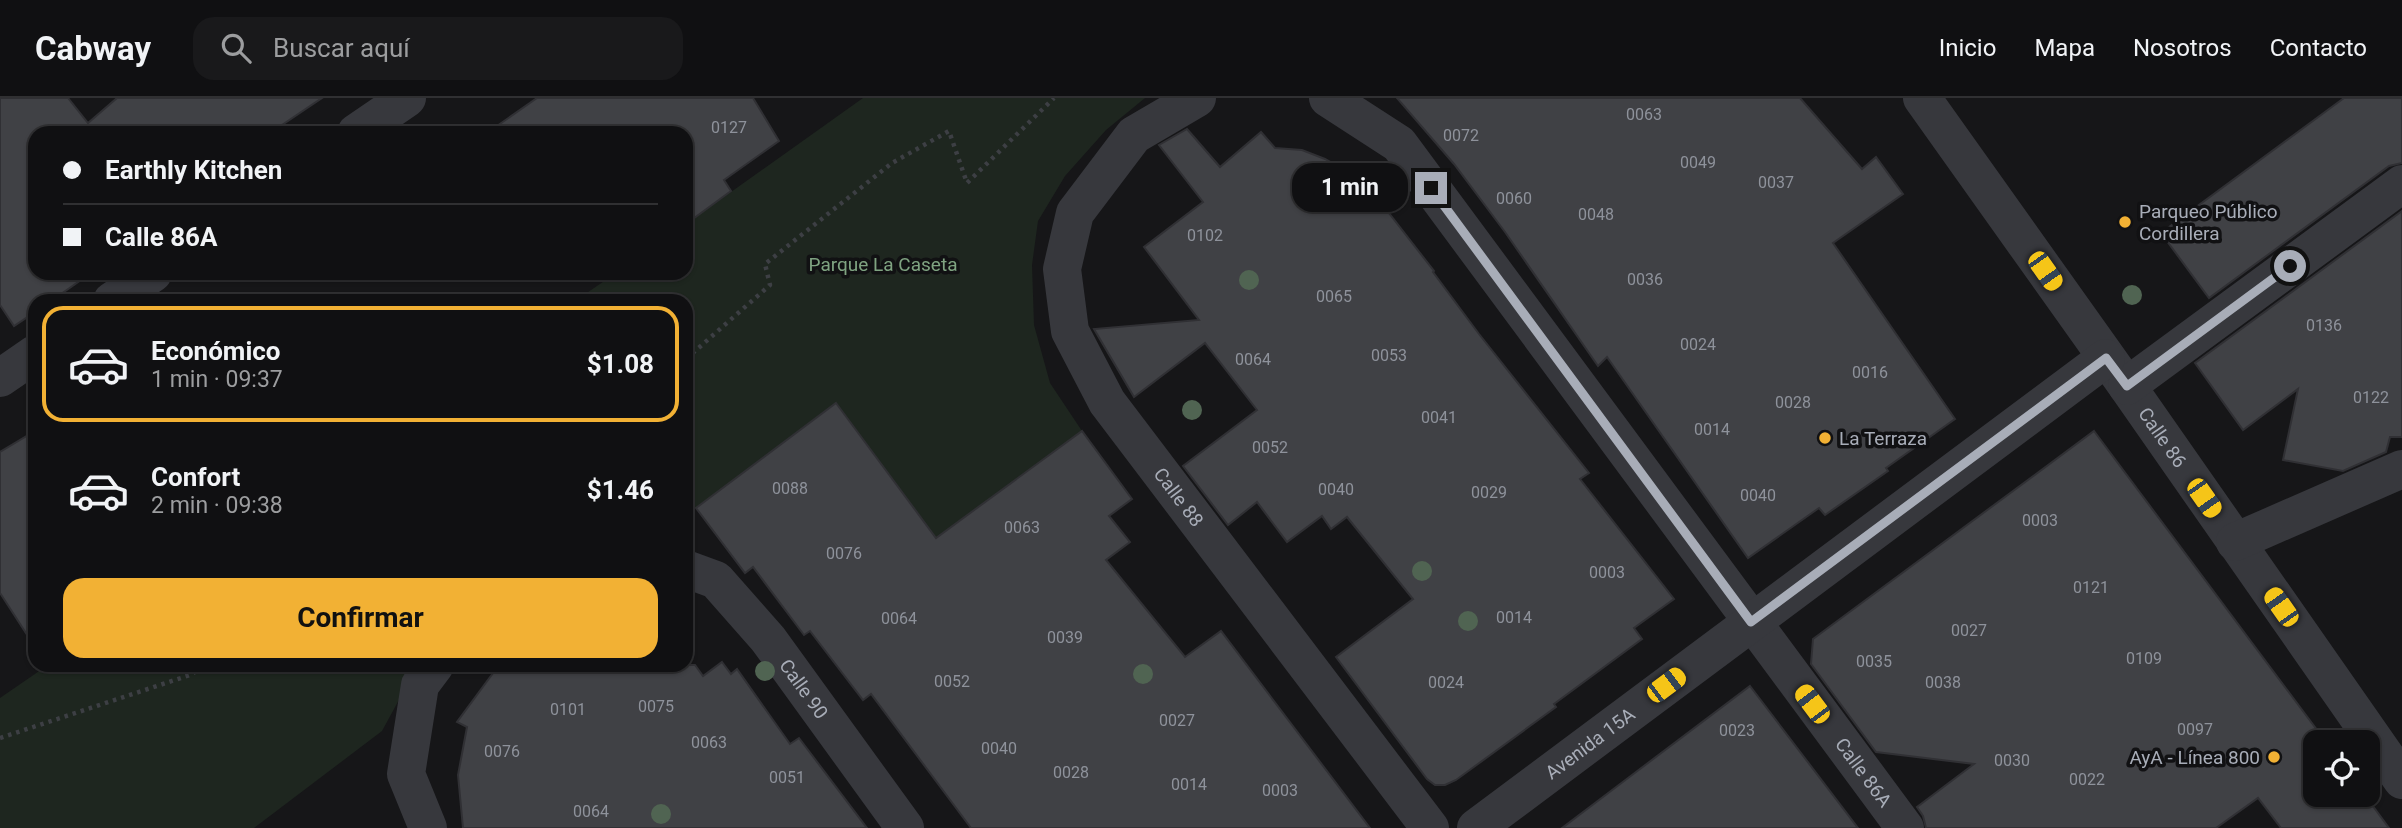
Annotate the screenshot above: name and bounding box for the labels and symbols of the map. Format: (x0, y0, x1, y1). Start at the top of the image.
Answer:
house number: 0063 (1626, 105, 1662, 124)
house number: 0127 (711, 118, 747, 137)
house number: 0072 (1443, 126, 1479, 145)
house number: 0049 (1680, 153, 1716, 172)
callout: 1 min (1291, 164, 1406, 212)
route end (1415, 172, 1447, 204)
house number: 0037 (1758, 173, 1794, 192)
house number: 0060 (1496, 189, 1532, 208)
place label: Parqueo Público Cordillera (2139, 200, 2278, 245)
house number: 0048 (1578, 205, 1614, 224)
marker: Parqueo Público Cordillera (2117, 214, 2133, 230)
house number: 0102 (1187, 226, 1223, 245)
car (2025, 248, 2066, 294)
route start (2274, 250, 2306, 282)
park label: Parque La Caseta (809, 253, 957, 276)
house number: 0036 (1627, 270, 1663, 289)
house number: 0065 (1316, 287, 1352, 306)
house number: 0136 (2306, 316, 2342, 335)
house number: 0024 (1680, 335, 1716, 354)
house number: 0053 (1371, 346, 1407, 365)
house number: 0064 (1235, 350, 1271, 369)
house number: 0016 (1852, 363, 1888, 382)
house number: 0122 (2353, 388, 2389, 407)
house number: 0028 (1775, 393, 1811, 412)
street label: Calle 86 (2134, 403, 2192, 472)
house number: 0041 (1421, 408, 1457, 427)
house number: 0014 (1694, 420, 1730, 439)
place label: La Terraza (1839, 427, 1927, 450)
marker: La Terraza (1817, 430, 1833, 446)
house number: 0052 (1252, 438, 1288, 457)
street label: Calle 88 (1149, 463, 1209, 531)
car (2184, 475, 2225, 521)
house number: 0088 (772, 479, 808, 498)
house number: 0040 (1318, 480, 1354, 499)
house number: 0029 (1471, 483, 1507, 502)
house number: 0040 (1740, 486, 1776, 505)
house number: 0003 (2022, 511, 2058, 530)
house number: 0063 (1004, 518, 1040, 537)
house number: 0076 (826, 544, 862, 563)
house number: 0003 (1589, 563, 1625, 582)
house number: 0121 (2073, 578, 2109, 597)
car (2261, 584, 2302, 630)
house number: 0014 (1496, 608, 1532, 627)
house number: 0064 (881, 609, 917, 628)
house number: 0027 (1951, 621, 1987, 640)
house number: 0039 (1047, 628, 1083, 647)
house number: 0109 (2126, 649, 2162, 668)
house number: 0035 (1856, 652, 1892, 671)
street label: Calle 90 (775, 654, 833, 723)
car (1643, 664, 1690, 706)
house number: 0052 (934, 672, 970, 691)
house number: 0024 (1428, 673, 1464, 692)
house number: 0038 (1925, 673, 1961, 692)
car (1791, 681, 1834, 727)
house number: 0075 (638, 697, 674, 716)
house number: 0101 (550, 700, 586, 719)
street label: Avenida 15A (1541, 702, 1640, 784)
house number: 0027 (1159, 711, 1195, 730)
house number: 0097 (2177, 720, 2213, 739)
house number: 0023 (1719, 721, 1755, 740)
house number: 0063 (691, 733, 727, 752)
street label: Calle 86A (1831, 733, 1897, 812)
house number: 0040 (981, 739, 1017, 758)
house number: 0076 (484, 742, 520, 761)
place label: AyA - Línea 800 (2129, 746, 2260, 769)
marker: AyA - Línea 800 (2266, 749, 2282, 765)
house number: 0030 (1994, 751, 2030, 770)
house number: 0028 (1053, 763, 1089, 782)
house number: 0051 (769, 768, 805, 787)
house number: 0022 (2069, 770, 2105, 789)
house number: 0014 (1171, 775, 1207, 794)
house number: 0003 (1262, 781, 1298, 800)
house number: 0064 (573, 802, 609, 821)

